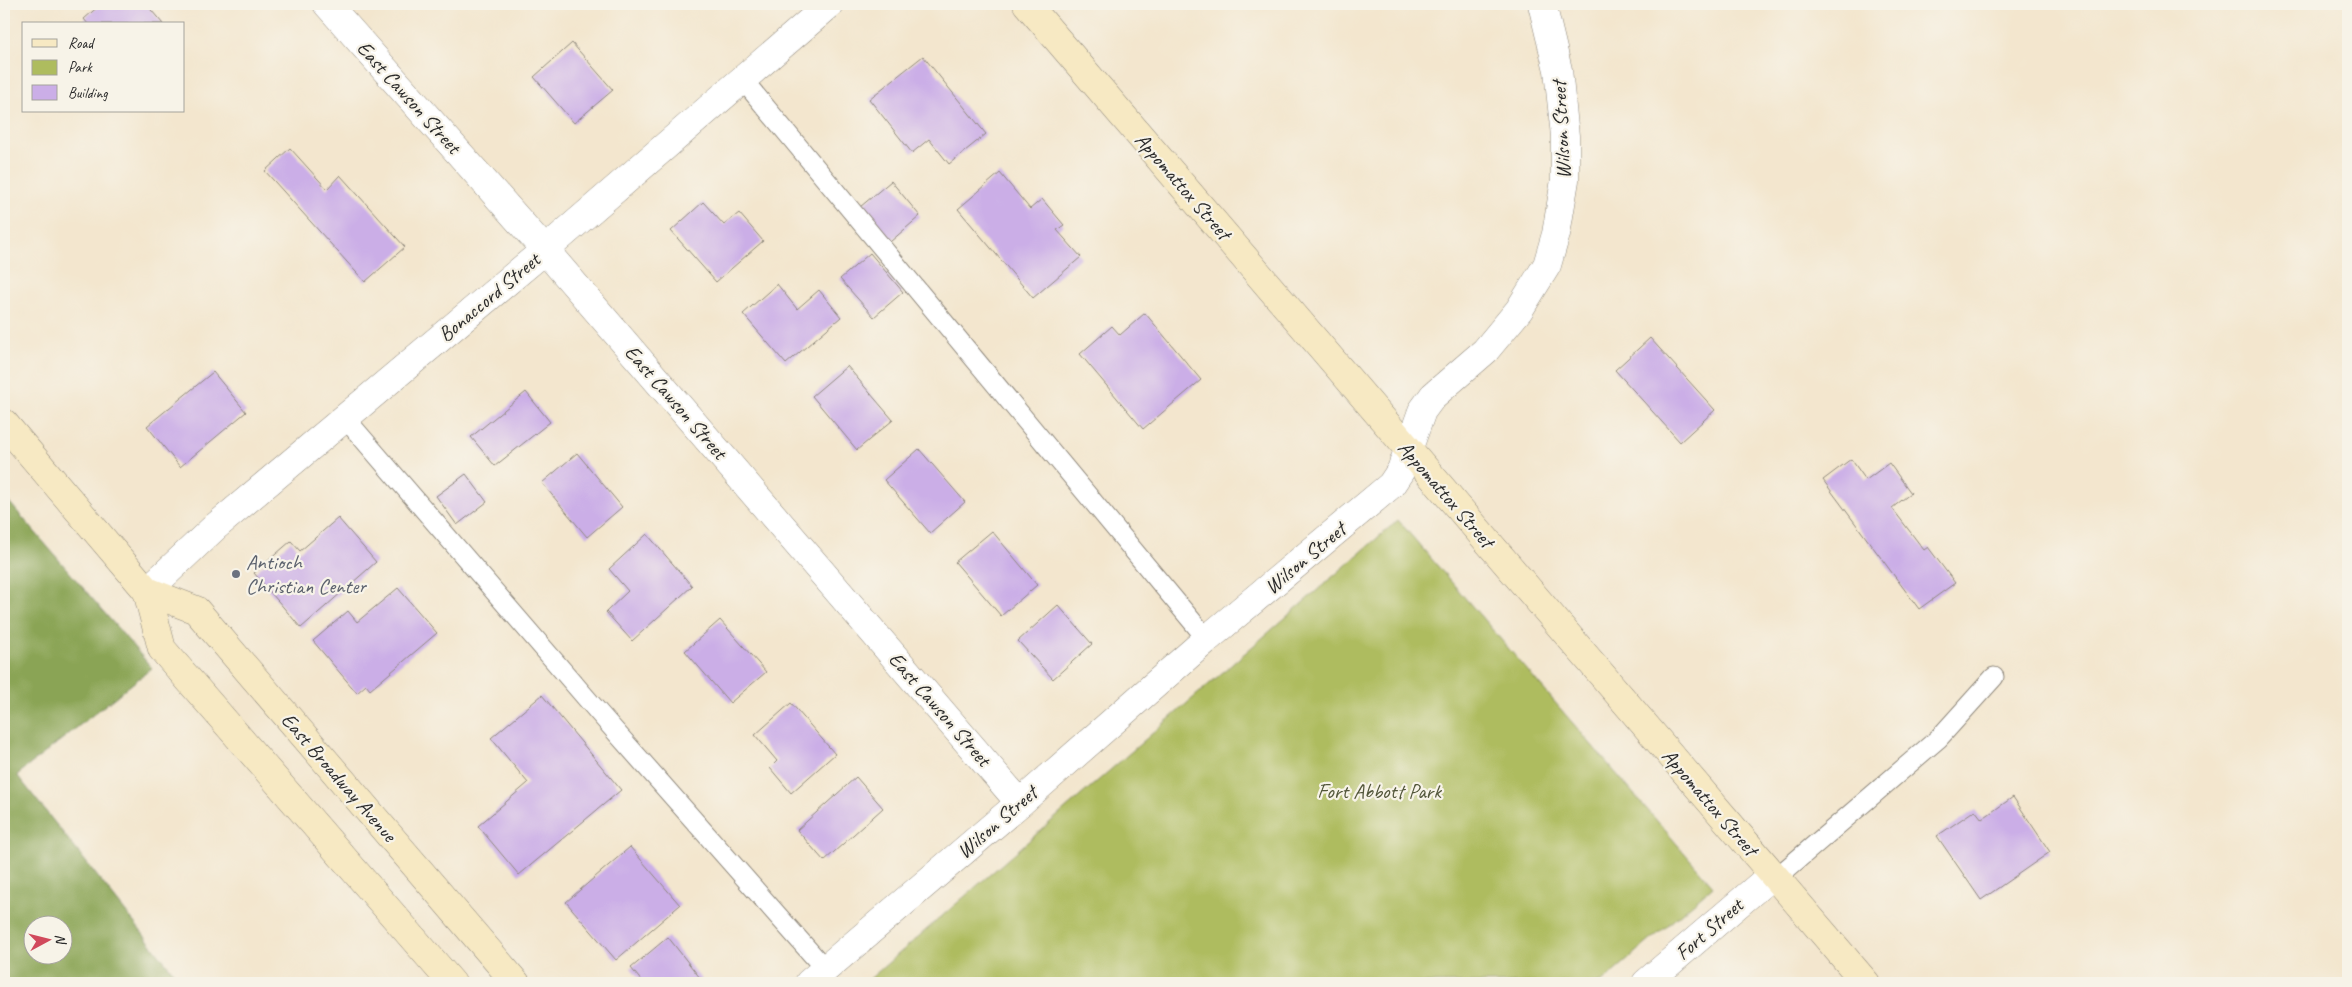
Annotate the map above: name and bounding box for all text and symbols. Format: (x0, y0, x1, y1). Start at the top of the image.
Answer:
legend (22, 22, 185, 112)
text: Road (68, 34, 95, 53)
street label: East Cawson Street (351, 35, 468, 160)
text: Park (68, 58, 93, 77)
street label: Wilson Street (1545, 77, 1577, 180)
text: Building (68, 84, 108, 103)
street label: Appomattox Street (1129, 127, 1239, 247)
street label: Bonaccord Street (433, 246, 547, 347)
street label: East Cawson Street (619, 339, 734, 466)
street label: Appomattox Street (1392, 435, 1502, 555)
street label: Wilson Street (1259, 515, 1353, 599)
place label: Antioch Christian Center (246, 549, 367, 599)
marker: Antioch Christian Center (230, 568, 242, 580)
street label: East Cawson Street (883, 646, 998, 773)
street label: East Broadway Avenue (276, 707, 404, 849)
street label: Appomattox Street (1656, 743, 1766, 863)
street label: Wilson Street (951, 778, 1045, 864)
park label: Fort Abbott Park (1317, 778, 1442, 804)
street label: Fort Street (1670, 891, 1750, 966)
north arrow (22, 914, 72, 964)
text: N (51, 933, 70, 946)

